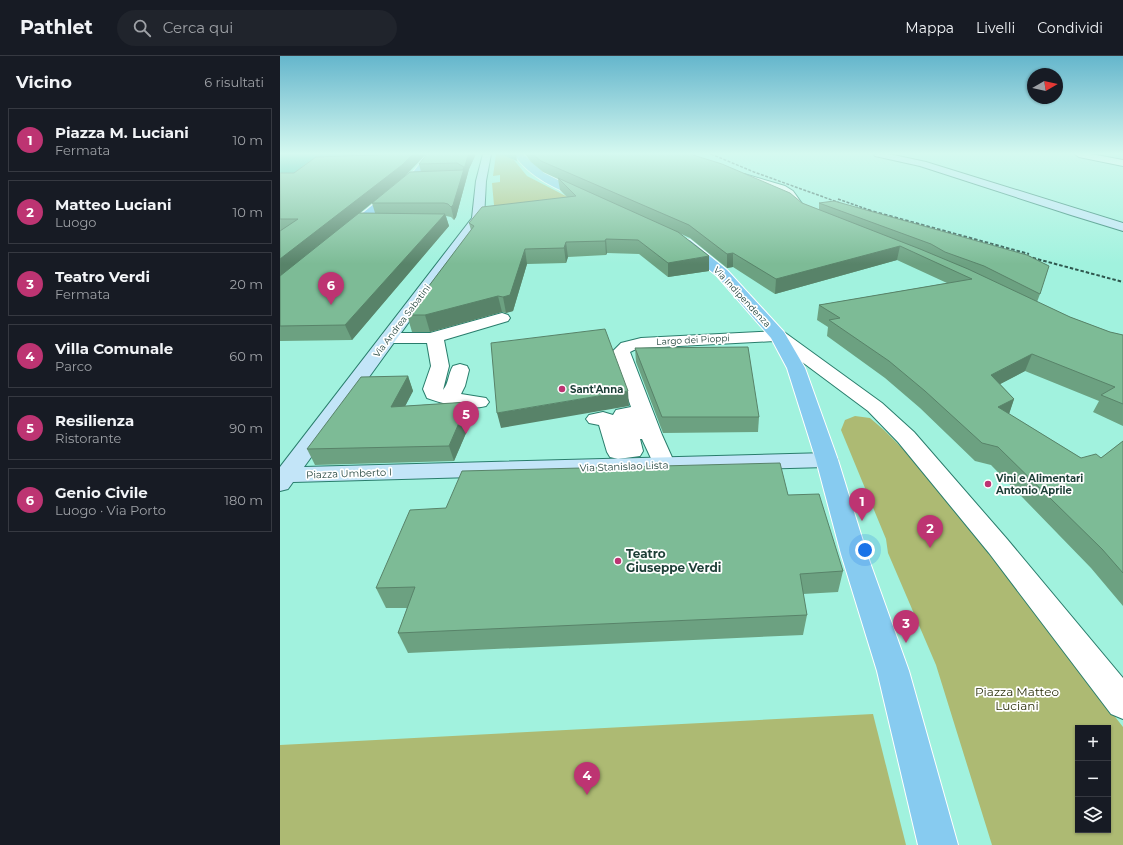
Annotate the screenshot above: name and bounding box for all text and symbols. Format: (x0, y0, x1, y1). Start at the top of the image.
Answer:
search box (117, 10, 397, 46)
text: Pathlet (20, 16, 93, 39)
icon: search (131, 17, 153, 39)
text: Cerca qui (163, 18, 233, 37)
text: Mappa (905, 19, 954, 37)
text: Livelli (976, 19, 1015, 37)
text: Condividi (1037, 19, 1103, 37)
north arrow (1027, 68, 1063, 104)
text: Vicino (16, 72, 72, 92)
text: 6 risultati (204, 74, 264, 90)
text: Piazza M. Luciani (55, 123, 189, 142)
text: 1 (27, 132, 33, 148)
text: 10 m (233, 132, 263, 148)
text: Fermata (55, 142, 110, 158)
text: Matteo Luciani (55, 195, 172, 214)
text: 2 (26, 204, 34, 220)
text: 10 m (233, 204, 263, 220)
text: Luogo (55, 214, 97, 230)
street label: Via Indipendenza (712, 264, 773, 329)
text: Teatro Verdi (55, 267, 150, 286)
pin: 6 (318, 272, 344, 305)
text: 3 (26, 276, 34, 292)
text: 20 m (230, 276, 263, 292)
street label: Via Andrea Sabatini (371, 282, 433, 359)
text: Fermata (55, 286, 110, 302)
street label: Largo dei Pioppi (656, 332, 730, 347)
text: Villa Comunale (55, 339, 173, 358)
text: 4 (26, 348, 34, 364)
text: 60 m (229, 348, 263, 364)
text: Parco (55, 358, 92, 374)
place label: Sant'Anna (570, 383, 623, 396)
marker: Sant'Anna (557, 384, 567, 394)
pin: 5 (453, 401, 479, 434)
text: Resilienza (55, 411, 134, 430)
text: 5 (26, 420, 34, 436)
text: 90 m (229, 420, 263, 436)
text: Ristorante (55, 430, 121, 446)
street label: Via Stanislao Lista (579, 458, 669, 475)
street label: Piazza Umberto I (306, 466, 392, 481)
place label: Vini e Alimentari Antonio Aprile (995, 472, 1083, 497)
marker: Vini e Alimentari Antonio Aprile (983, 479, 993, 489)
text: Genio Civile (55, 483, 148, 502)
pin: 1 (849, 488, 875, 521)
text: 6 (26, 492, 34, 508)
text: 180 m (224, 492, 263, 508)
text: Luogo · Via Porto (55, 502, 166, 518)
pin: 2 (917, 515, 943, 548)
your location (855, 540, 875, 560)
place label: Teatro Giuseppe Verdi (626, 546, 721, 575)
marker: Teatro Giuseppe Verdi (613, 556, 623, 566)
pin: 3 (893, 610, 919, 643)
park label: Piazza Matteo Luciani (975, 684, 1059, 713)
map controls (1075, 725, 1111, 833)
button: + (1075, 725, 1111, 761)
button: − (1075, 761, 1111, 797)
pin: 4 (574, 762, 600, 795)
button: layers (1075, 797, 1111, 833)

